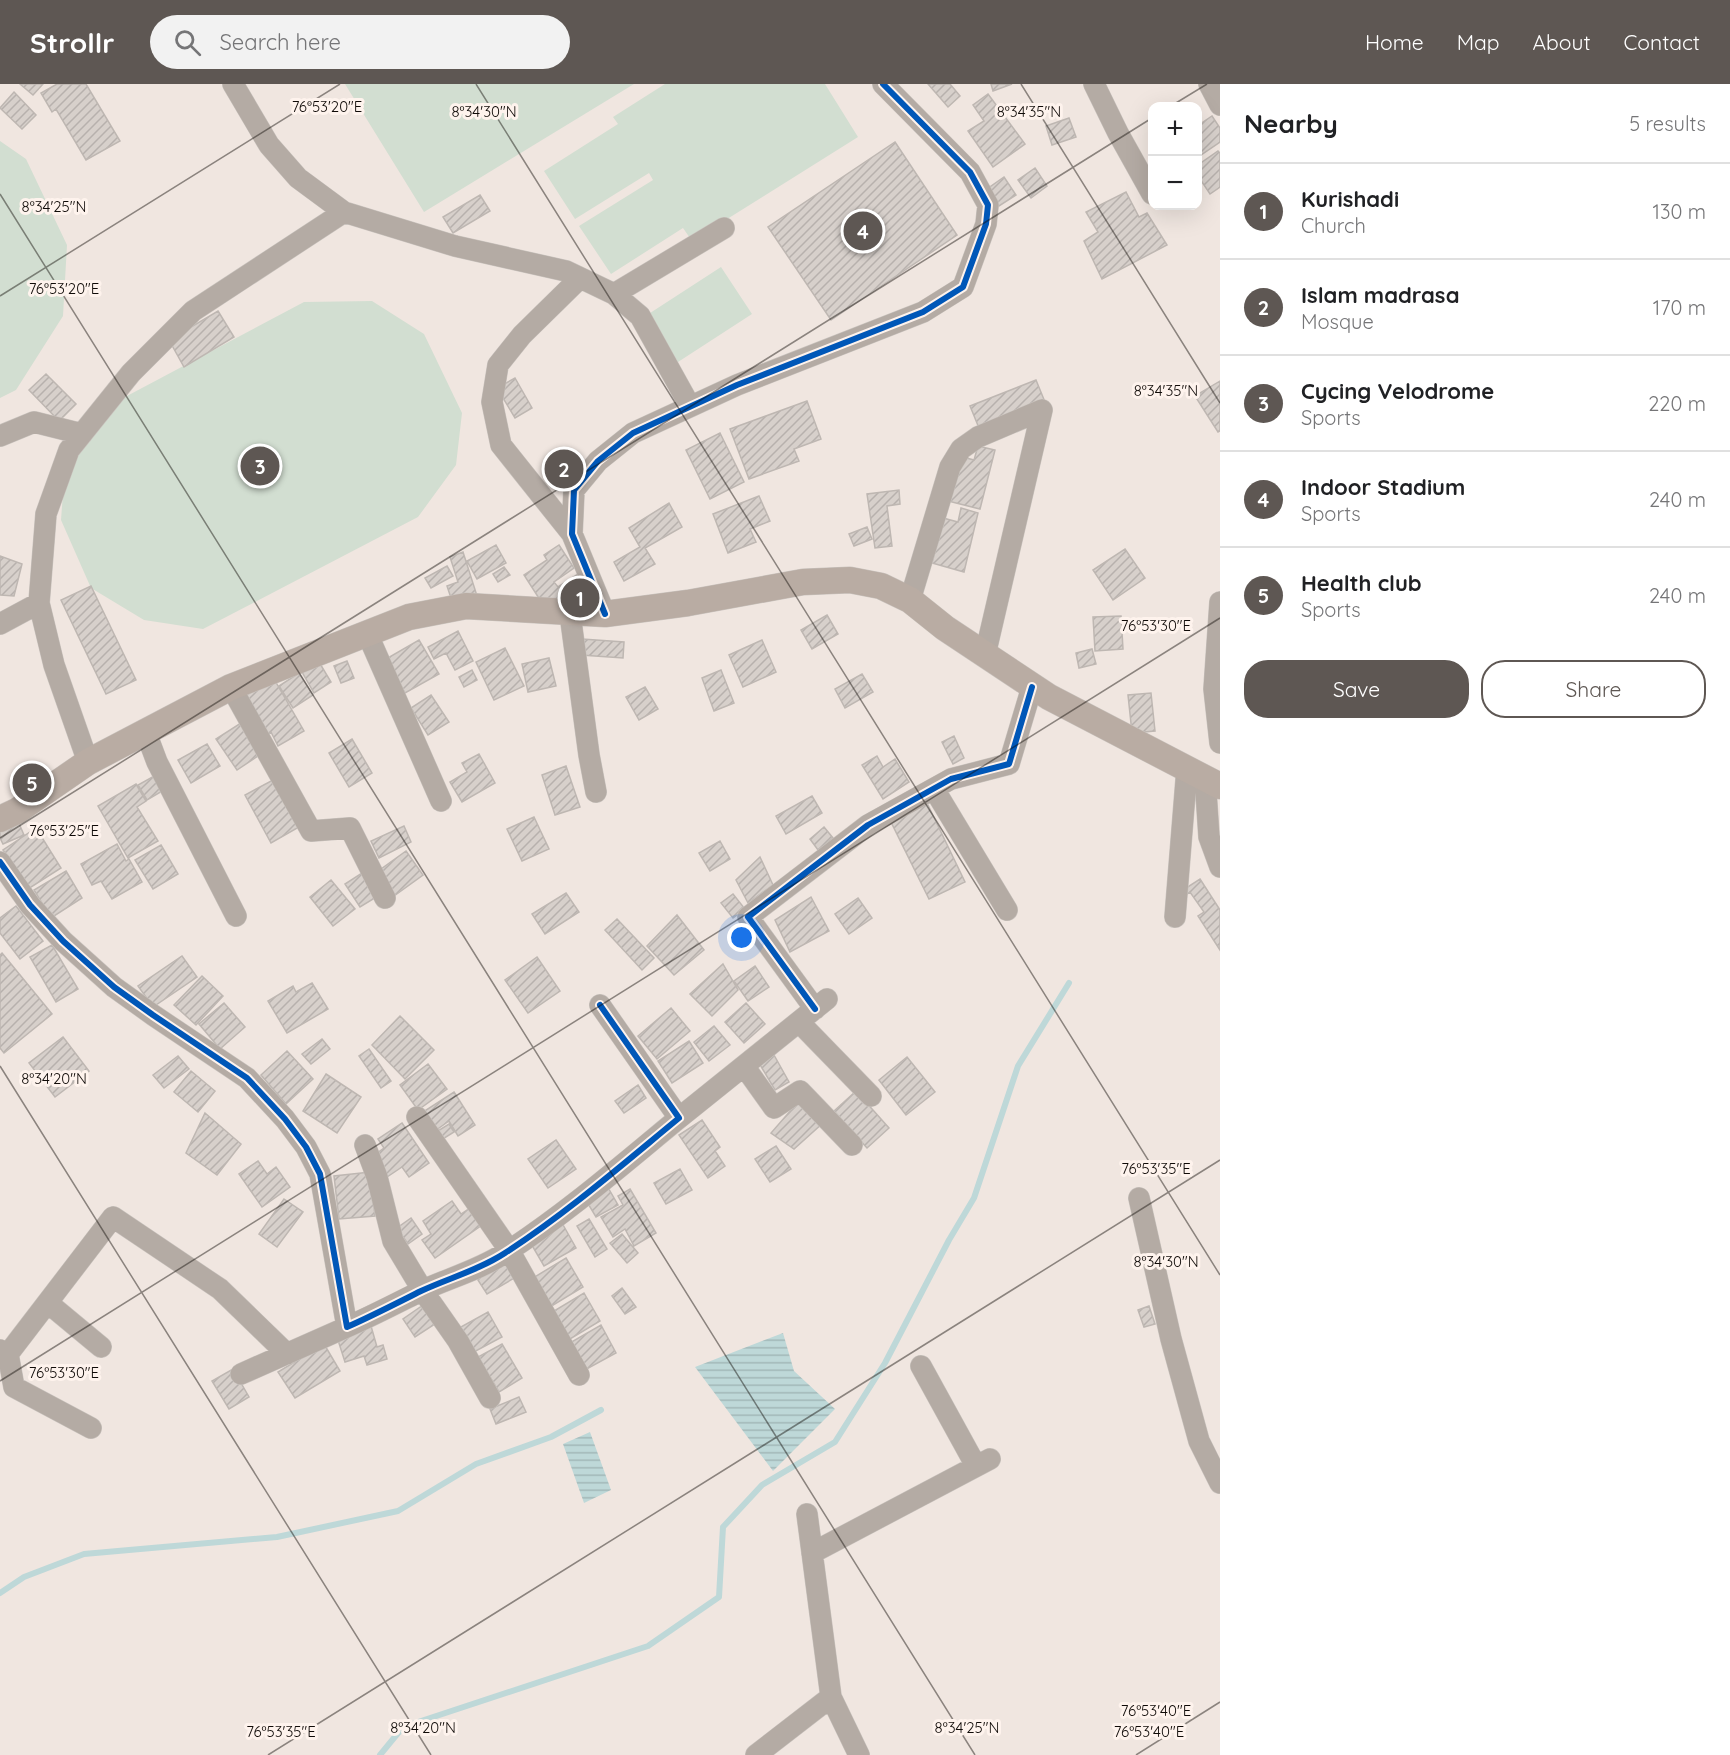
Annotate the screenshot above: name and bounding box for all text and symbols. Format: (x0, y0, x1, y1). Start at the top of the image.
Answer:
search box (150, 15, 570, 69)
text: Strollr (30, 25, 114, 60)
icon: search (171, 26, 204, 59)
text: Search here (219, 28, 341, 56)
text: Home (1365, 29, 1424, 55)
text: Map (1457, 29, 1500, 55)
text: About (1533, 29, 1591, 55)
text: Contact (1624, 29, 1700, 55)
text: 76°53'20"E (292, 97, 362, 116)
text: 8°34'30"N (451, 102, 517, 121)
text: 8°34'35"N (997, 102, 1061, 121)
map controls (1148, 102, 1202, 210)
button: + (1148, 102, 1202, 156)
text: Nearby (1244, 107, 1338, 140)
text: 5 results (1629, 111, 1706, 136)
button: − (1148, 156, 1202, 210)
text: Kurishadi (1301, 185, 1399, 213)
text: 8°34'25"N (22, 197, 86, 216)
text: 1 (1260, 199, 1267, 224)
text: 130 m (1653, 199, 1706, 224)
pin: 4 (844, 208, 882, 254)
text: Church (1301, 213, 1366, 238)
text: 76°53'20"E (29, 279, 99, 298)
text: Islam madrasa (1301, 281, 1459, 309)
text: 2 (1258, 295, 1269, 320)
text: 170 m (1653, 295, 1706, 320)
text: Mosque (1301, 309, 1374, 334)
text: Cycing Velodrome (1301, 377, 1494, 405)
text: 8°34'35"N (1134, 381, 1198, 400)
text: 3 (1258, 391, 1269, 416)
text: 220 m (1648, 391, 1706, 416)
text: Sports (1301, 405, 1361, 430)
pin: 3 (240, 444, 280, 488)
pin: 2 (544, 446, 584, 492)
text: Indoor Stadium (1301, 473, 1465, 501)
text: 4 (1258, 487, 1269, 512)
text: 240 m (1649, 487, 1706, 512)
text: Sports (1301, 501, 1361, 526)
text: Health club (1301, 569, 1422, 597)
pin: 1 (560, 576, 600, 620)
text: 5 (1258, 583, 1269, 608)
text: 240 m (1649, 583, 1706, 608)
text: Sports (1301, 597, 1361, 622)
text: 76°53'30"E (1121, 616, 1191, 635)
button: Save (1244, 660, 1469, 718)
button: Share (1481, 660, 1706, 718)
pin: 5 (12, 760, 51, 806)
text: 76°53'25"E (29, 821, 99, 840)
your location (727, 923, 756, 952)
text: 8°34'20"N (21, 1069, 87, 1088)
text: 76°53'35"E (1121, 1159, 1191, 1178)
text: 8°34'30"N (1133, 1252, 1199, 1271)
text: 76°53'30"E (29, 1363, 99, 1382)
text: 76°53'40"E (1121, 1701, 1191, 1720)
text: 8°34'20"N (390, 1718, 456, 1737)
text: 8°34'25"N (935, 1718, 999, 1737)
text: 76°53'35"E (246, 1722, 316, 1741)
text: 76°53'40"E (1114, 1722, 1184, 1741)

